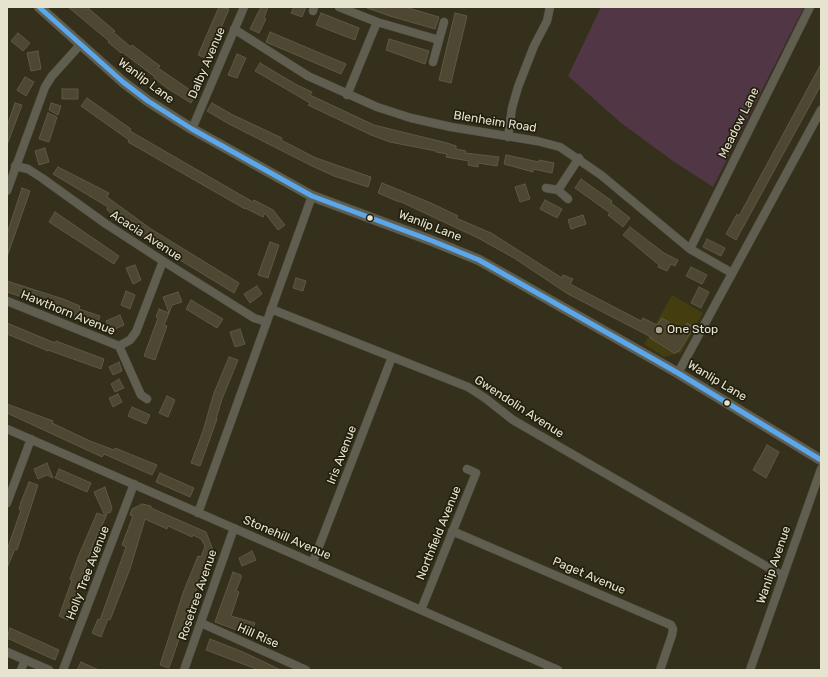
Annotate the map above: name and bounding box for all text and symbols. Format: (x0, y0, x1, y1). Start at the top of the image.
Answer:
street label: Dalby Avenue (185, 25, 229, 101)
street label: Wanlip Lane (115, 55, 177, 107)
street label: Meadow Lane (716, 85, 762, 161)
street label: Blenheim Road (452, 108, 538, 136)
street label: Wanlip Lane (396, 207, 464, 245)
street label: Acacia Avenue (108, 208, 184, 264)
unlabelled marker (365, 213, 375, 223)
street label: Hawthorn Avenue (19, 288, 117, 338)
place label: One Stop (667, 323, 718, 337)
marker: One Stop (654, 325, 664, 335)
street label: Wanlip Lane (685, 358, 749, 404)
street label: Gwendolin Avenue (472, 373, 566, 441)
unlabelled marker (722, 398, 732, 408)
street label: Iris Avenue (324, 424, 360, 486)
street label: Northfield Avenue (414, 484, 464, 582)
street label: Stonehill Avenue (241, 513, 333, 563)
street label: Holly Tree Avenue (63, 524, 113, 622)
street label: Wanlip Avenue (754, 524, 794, 606)
street label: Rosetree Avenue (176, 548, 220, 642)
street label: Paget Avenue (550, 554, 628, 598)
street label: Hill Rise (235, 621, 281, 651)

